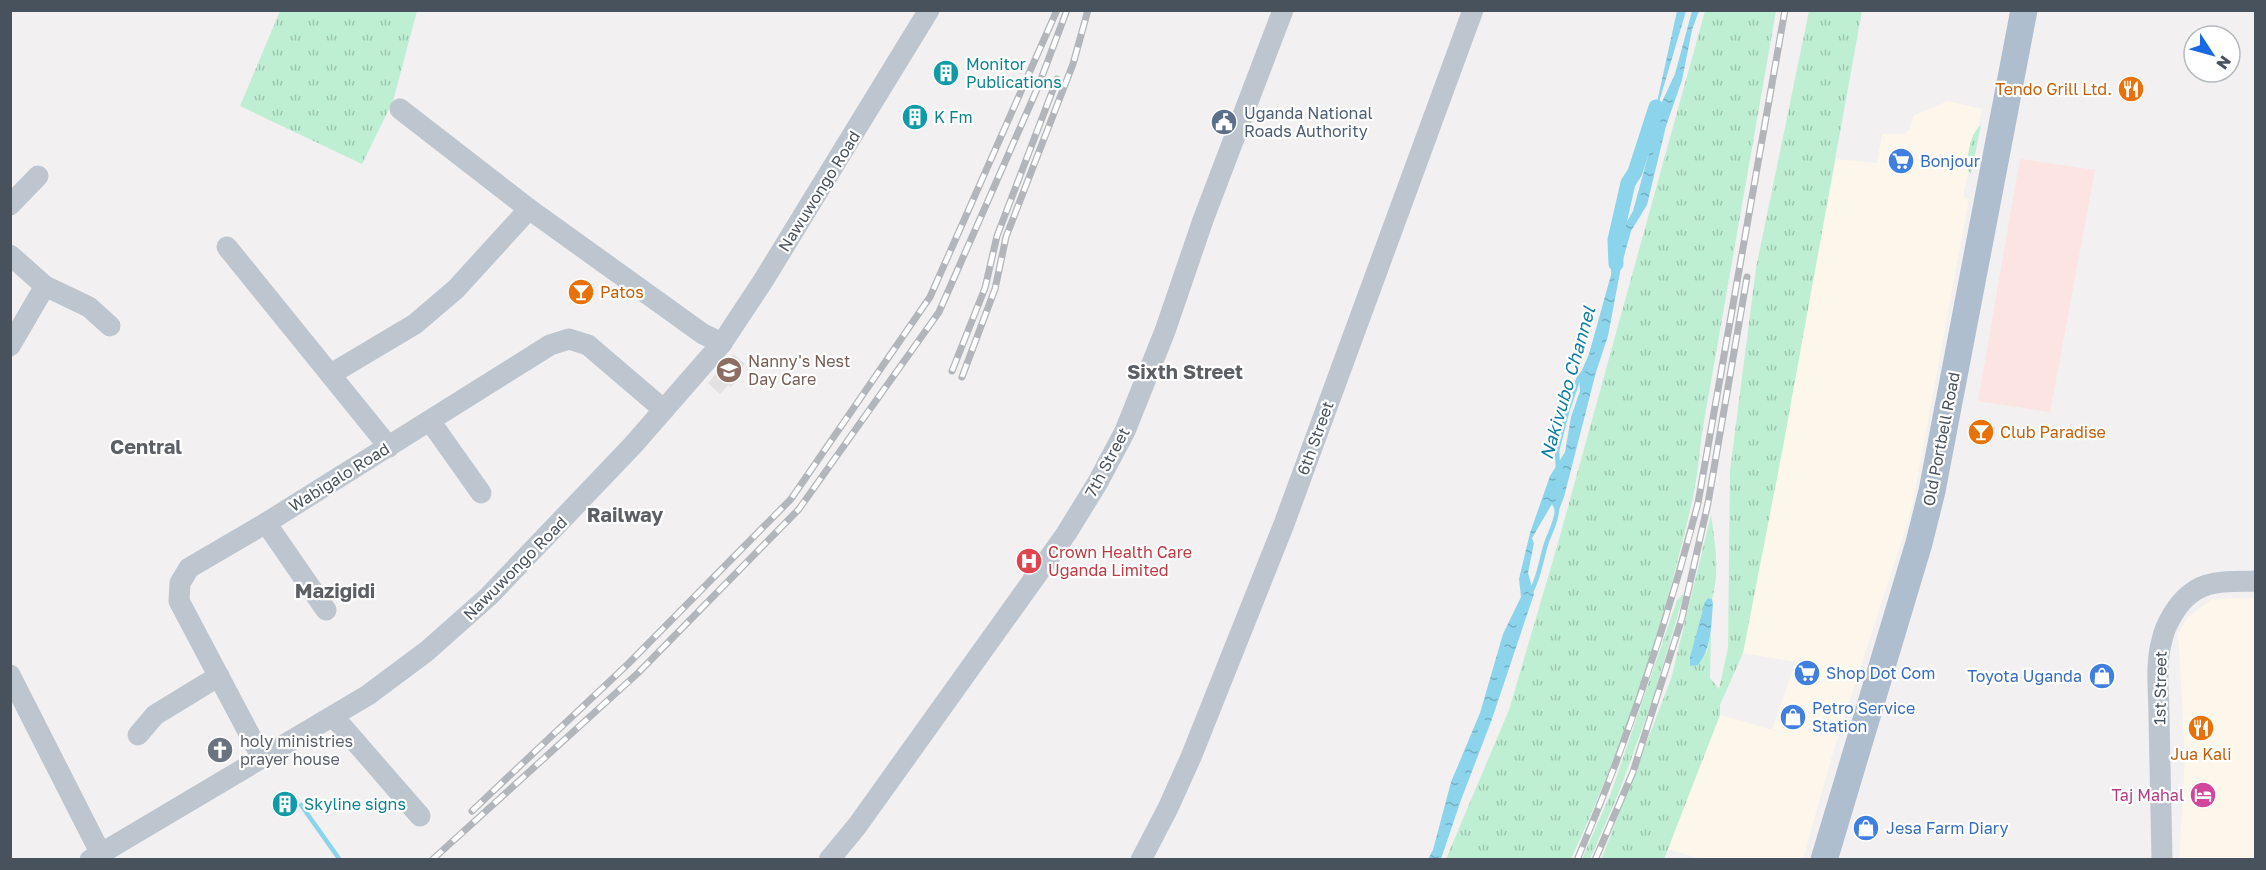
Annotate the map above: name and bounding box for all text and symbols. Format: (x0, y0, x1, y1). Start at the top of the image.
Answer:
north arrow (2182, 24, 2242, 84)
text: N (2212, 52, 2236, 74)
place label: Monitor Publications (966, 54, 1062, 92)
building icon: Monitor Publications (931, 58, 961, 88)
restaurant icon: Tendo Grill Ltd. (2116, 74, 2146, 104)
place label: Tendo Grill Ltd. (1995, 79, 2112, 99)
building icon: K Fm (900, 102, 930, 132)
place label: Uganda National Roads Authority (1244, 103, 1373, 141)
place label: K Fm (934, 107, 973, 127)
public building icon: Uganda National Roads Authority (1209, 107, 1239, 137)
street label: Nawuwongo Road (774, 127, 864, 255)
supermarket icon: Bonjour (1886, 146, 1916, 176)
place label: Bonjour (1920, 151, 1980, 171)
bar icon: Patos (566, 277, 596, 307)
place label: Patos (600, 282, 644, 302)
water label: Nakivubo Channel (1535, 303, 1600, 462)
place label: Nanny's Nest Day Care (748, 351, 850, 389)
school or university icon: Nanny's Nest Day Care (714, 355, 744, 385)
district label: Sixth Street (1127, 359, 1243, 383)
street label: Old Portbell Road (1918, 370, 1964, 508)
street label: 6th Street (1292, 398, 1338, 478)
bar icon: Club Paradise (1966, 417, 1996, 447)
place label: Club Paradise (2000, 422, 2106, 442)
street label: 7th Street (1080, 424, 1134, 500)
district label: Central (110, 434, 182, 458)
street label: Wabigalo Road (285, 438, 393, 516)
district label: Railway (587, 502, 663, 526)
street label: Nawuwongo Road (459, 512, 571, 624)
place label: Crown Health Care Uganda Limited (1048, 542, 1192, 580)
hospital icon: Crown Health Care Uganda Limited (1014, 546, 1044, 576)
district label: Mazigidi (295, 578, 375, 602)
street label: 1st Street (2149, 651, 2171, 725)
supermarket icon: Shop Dot Com (1792, 658, 1822, 688)
shop icon: Toyota Uganda (2087, 661, 2117, 691)
place label: Shop Dot Com (1826, 663, 1935, 683)
place label: Toyota Uganda (1967, 666, 2082, 686)
place label: Petro Service Station (1812, 698, 1915, 736)
shop icon: Petro Service Station (1778, 702, 1808, 732)
restaurant icon: Jua Kali (2186, 713, 2216, 743)
place label: holy ministries prayer house (240, 731, 353, 769)
church icon: holy ministries prayer house (205, 735, 235, 765)
place label: Jua Kali (2171, 744, 2231, 764)
hotel icon: Taj Mahal (2188, 780, 2218, 810)
place label: Taj Mahal (2111, 785, 2184, 805)
building icon: Skyline signs (270, 789, 300, 819)
place label: Skyline signs (304, 794, 406, 814)
shop icon: Jesa Farm Diary (1851, 813, 1881, 843)
place label: Jesa Farm Diary (1886, 818, 2009, 838)

